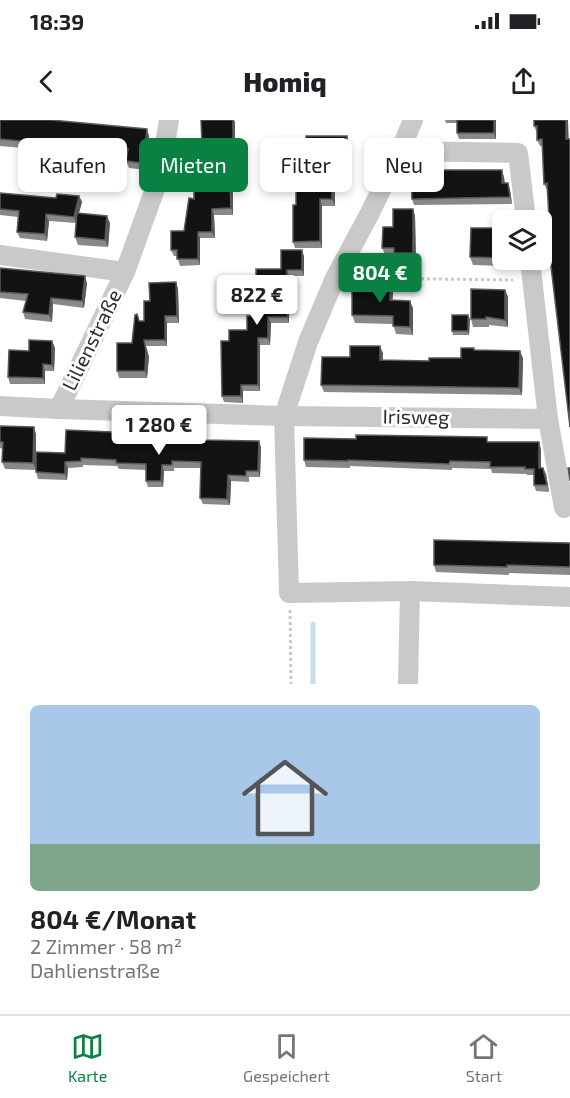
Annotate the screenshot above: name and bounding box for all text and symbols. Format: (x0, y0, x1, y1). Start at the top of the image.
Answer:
text: 18:39 (30, 8, 84, 34)
icon: back (30, 65, 63, 98)
text: Homiq (243, 65, 327, 97)
icon: share (507, 65, 540, 98)
chip: Kaufen (18, 138, 127, 192)
chip: Mieten (139, 138, 248, 192)
chip: Filter (260, 138, 352, 192)
chip: Neu (364, 138, 444, 192)
map controls (492, 210, 552, 270)
button: layers (492, 210, 552, 270)
pin: 804 € (338, 253, 422, 304)
text: 804 € (353, 260, 407, 284)
pin: 822 € (215, 275, 299, 326)
text: 822 € (231, 282, 283, 306)
street label: Lilienstraße (56, 285, 126, 394)
street label: Irisweg (382, 403, 450, 429)
pin: 1 280 € (104, 405, 214, 456)
text: 1 280 € (126, 412, 192, 436)
icon: home (231, 744, 339, 852)
text: 804 €/Monat (30, 903, 196, 934)
text: 2 Zimmer · 58 m² (30, 934, 182, 958)
text: Dahlienstraße (30, 958, 160, 982)
tab: Karte (68, 1030, 107, 1085)
tab: Gespeichert (243, 1030, 330, 1085)
tab: Start (466, 1030, 502, 1085)

